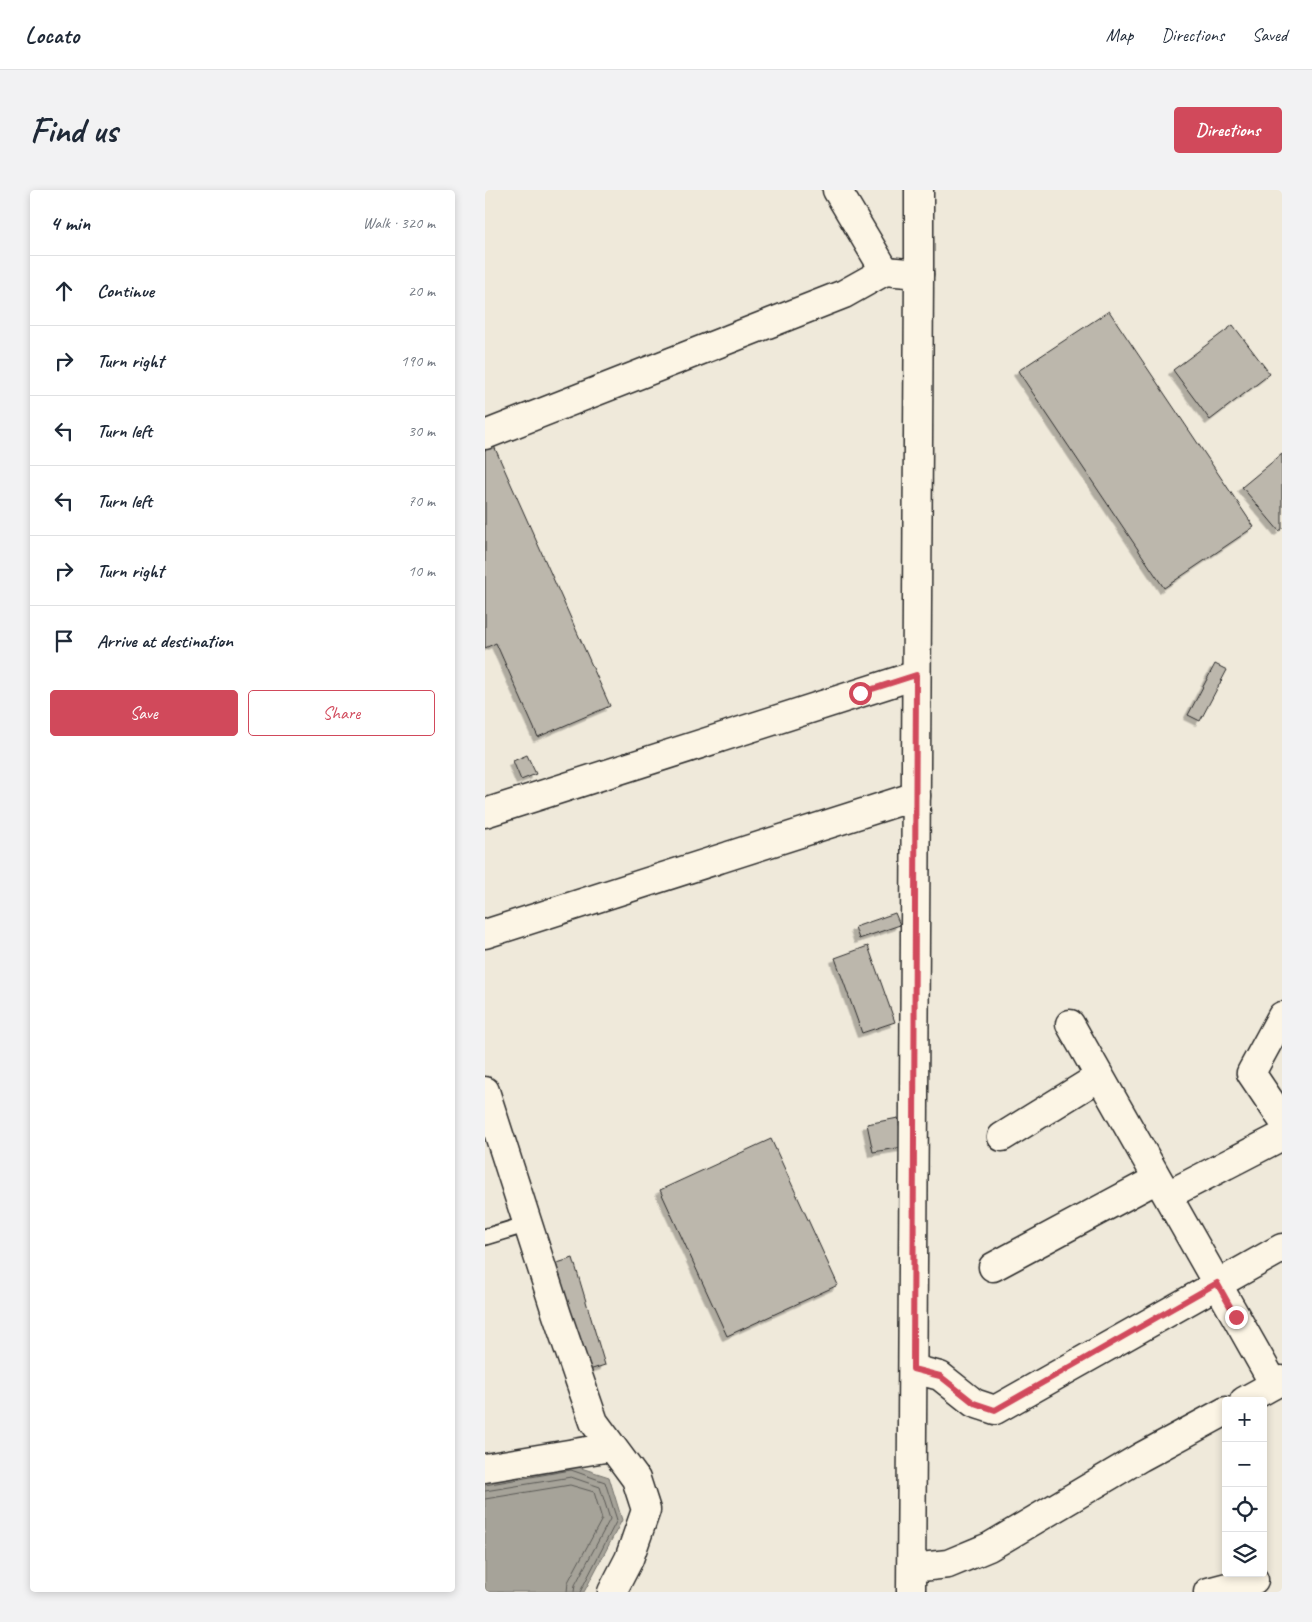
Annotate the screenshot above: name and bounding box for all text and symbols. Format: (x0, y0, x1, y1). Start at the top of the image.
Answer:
text: Locato (25, 20, 79, 50)
text: Map (1106, 24, 1133, 46)
text: Directions (1161, 24, 1224, 46)
text: Saved (1252, 24, 1287, 46)
button: Directions (1174, 107, 1282, 153)
text: Find us (30, 108, 117, 153)
text: 4 min (50, 210, 90, 236)
text: Walk · 320 m (363, 213, 435, 233)
icon: ahead (50, 277, 78, 305)
text: Continue (97, 279, 154, 303)
text: 20 m (408, 281, 435, 301)
icon: right (50, 347, 78, 375)
text: Turn right (97, 349, 164, 373)
text: 190 m (401, 351, 435, 371)
icon: left (50, 417, 78, 445)
text: Turn left (97, 419, 152, 443)
text: 30 m (408, 421, 435, 441)
icon: left (50, 487, 78, 515)
text: Turn left (97, 489, 152, 513)
text: 70 m (408, 491, 435, 511)
icon: right (50, 557, 78, 585)
text: Turn right (97, 559, 164, 583)
text: 10 m (408, 561, 435, 581)
icon: arrive (50, 627, 78, 655)
text: Arrive at destination (97, 629, 233, 653)
route start (849, 682, 872, 705)
button: Save (50, 690, 238, 736)
button: Share (248, 690, 435, 736)
route end (1225, 1306, 1248, 1329)
map controls (1222, 1397, 1267, 1577)
button: + (1222, 1397, 1267, 1442)
button: − (1222, 1442, 1267, 1487)
button: locate (1222, 1487, 1267, 1532)
button: layers (1222, 1532, 1267, 1577)

